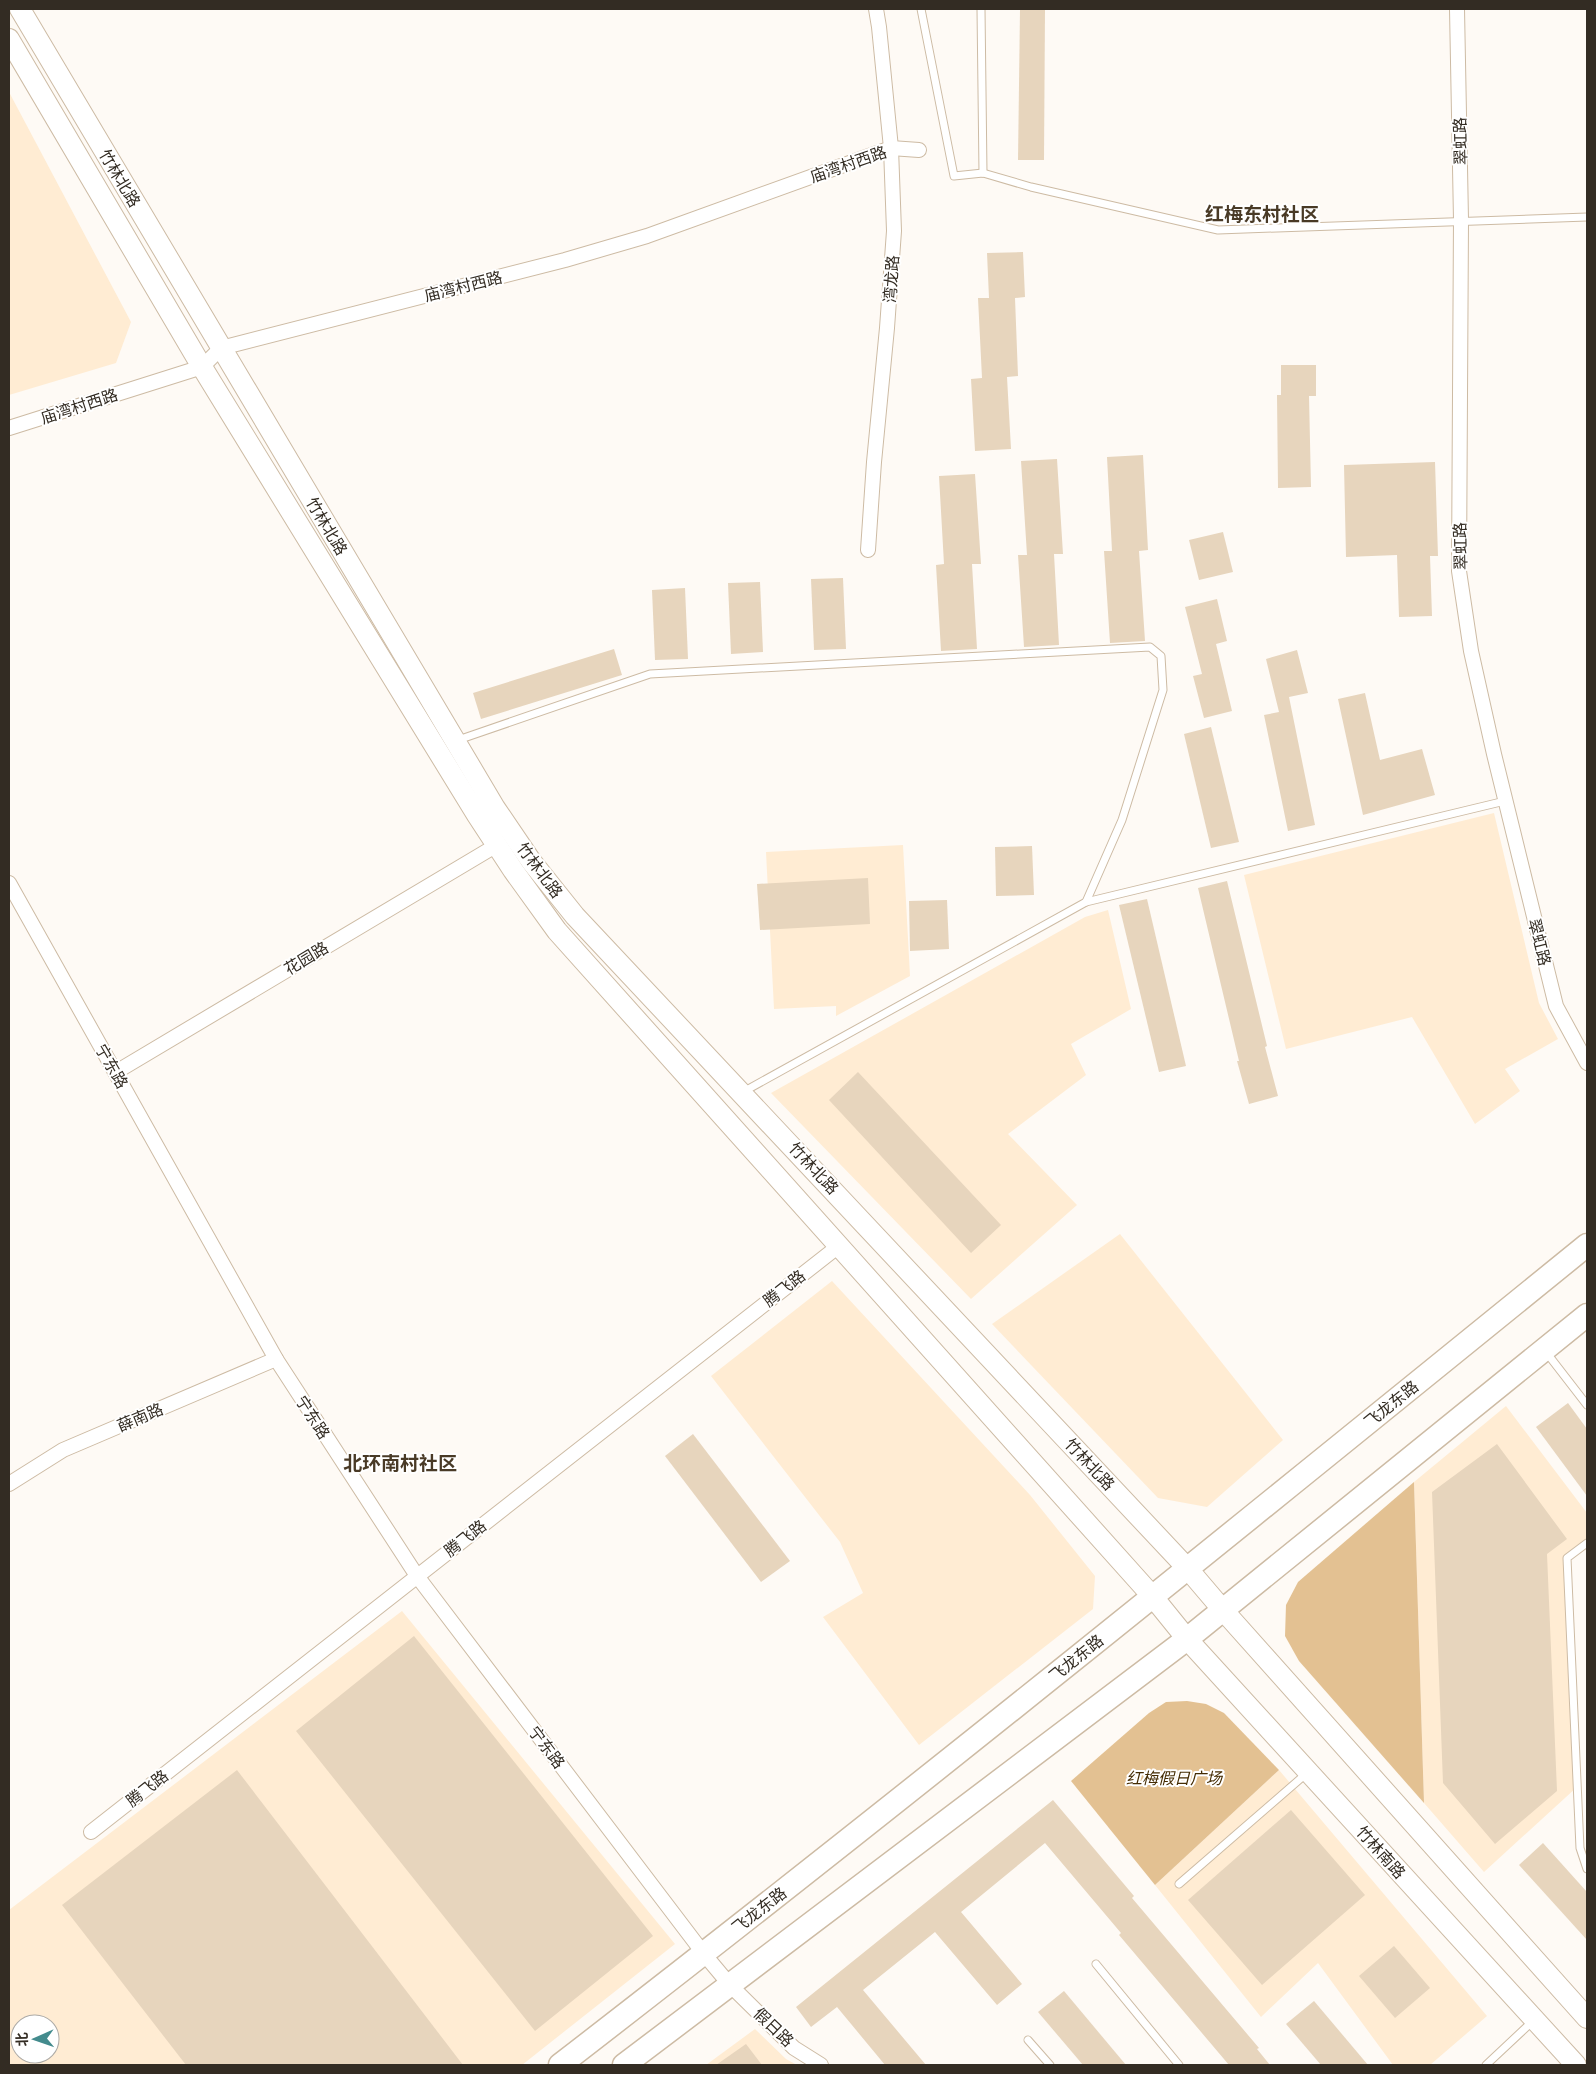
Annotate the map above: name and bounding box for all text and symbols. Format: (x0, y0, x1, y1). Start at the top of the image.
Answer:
street label: 翠虹路 (1449, 117, 1473, 165)
street label: 庙湾村西路 (807, 141, 890, 189)
street label: 竹林北路 (92, 145, 146, 212)
district label: 红梅东村社区 (1205, 201, 1319, 230)
street label: 湾龙路 (878, 254, 906, 304)
street label: 庙湾村西路 (422, 266, 505, 308)
street label: 庙湾村西路 (38, 383, 121, 431)
street label: 竹林北路 (299, 493, 353, 560)
street label: 翠虹路 (1449, 522, 1473, 570)
street label: 竹林北路 (510, 838, 568, 903)
street label: 翠虹路 (1522, 916, 1556, 968)
street label: 花园路 (280, 936, 333, 982)
street label: 宁东路 (89, 1040, 134, 1093)
street label: 竹林北路 (783, 1137, 844, 1200)
street label: 腾飞路 (758, 1265, 811, 1313)
street label: 飞龙东路 (1359, 1375, 1424, 1434)
street label: 宁东路 (289, 1391, 335, 1444)
street label: 薛南路 (114, 1397, 167, 1438)
street label: 竹林北路 (1059, 1433, 1120, 1496)
district label: 北环南村社区 (343, 1450, 457, 1479)
street label: 腾飞路 (439, 1515, 492, 1563)
street label: 飞龙东路 (1044, 1629, 1109, 1688)
street label: 宁东路 (522, 1721, 570, 1774)
street label: 腾飞路 (121, 1765, 174, 1813)
park label: 红梅假日广场 (1126, 1767, 1224, 1791)
street label: 竹林南路 (1350, 1821, 1411, 1884)
street label: 飞龙东路 (727, 1882, 792, 1940)
street label: 假日路 (748, 2002, 799, 2053)
north arrow (10, 2014, 60, 2064)
text: 北 (12, 2032, 33, 2047)

